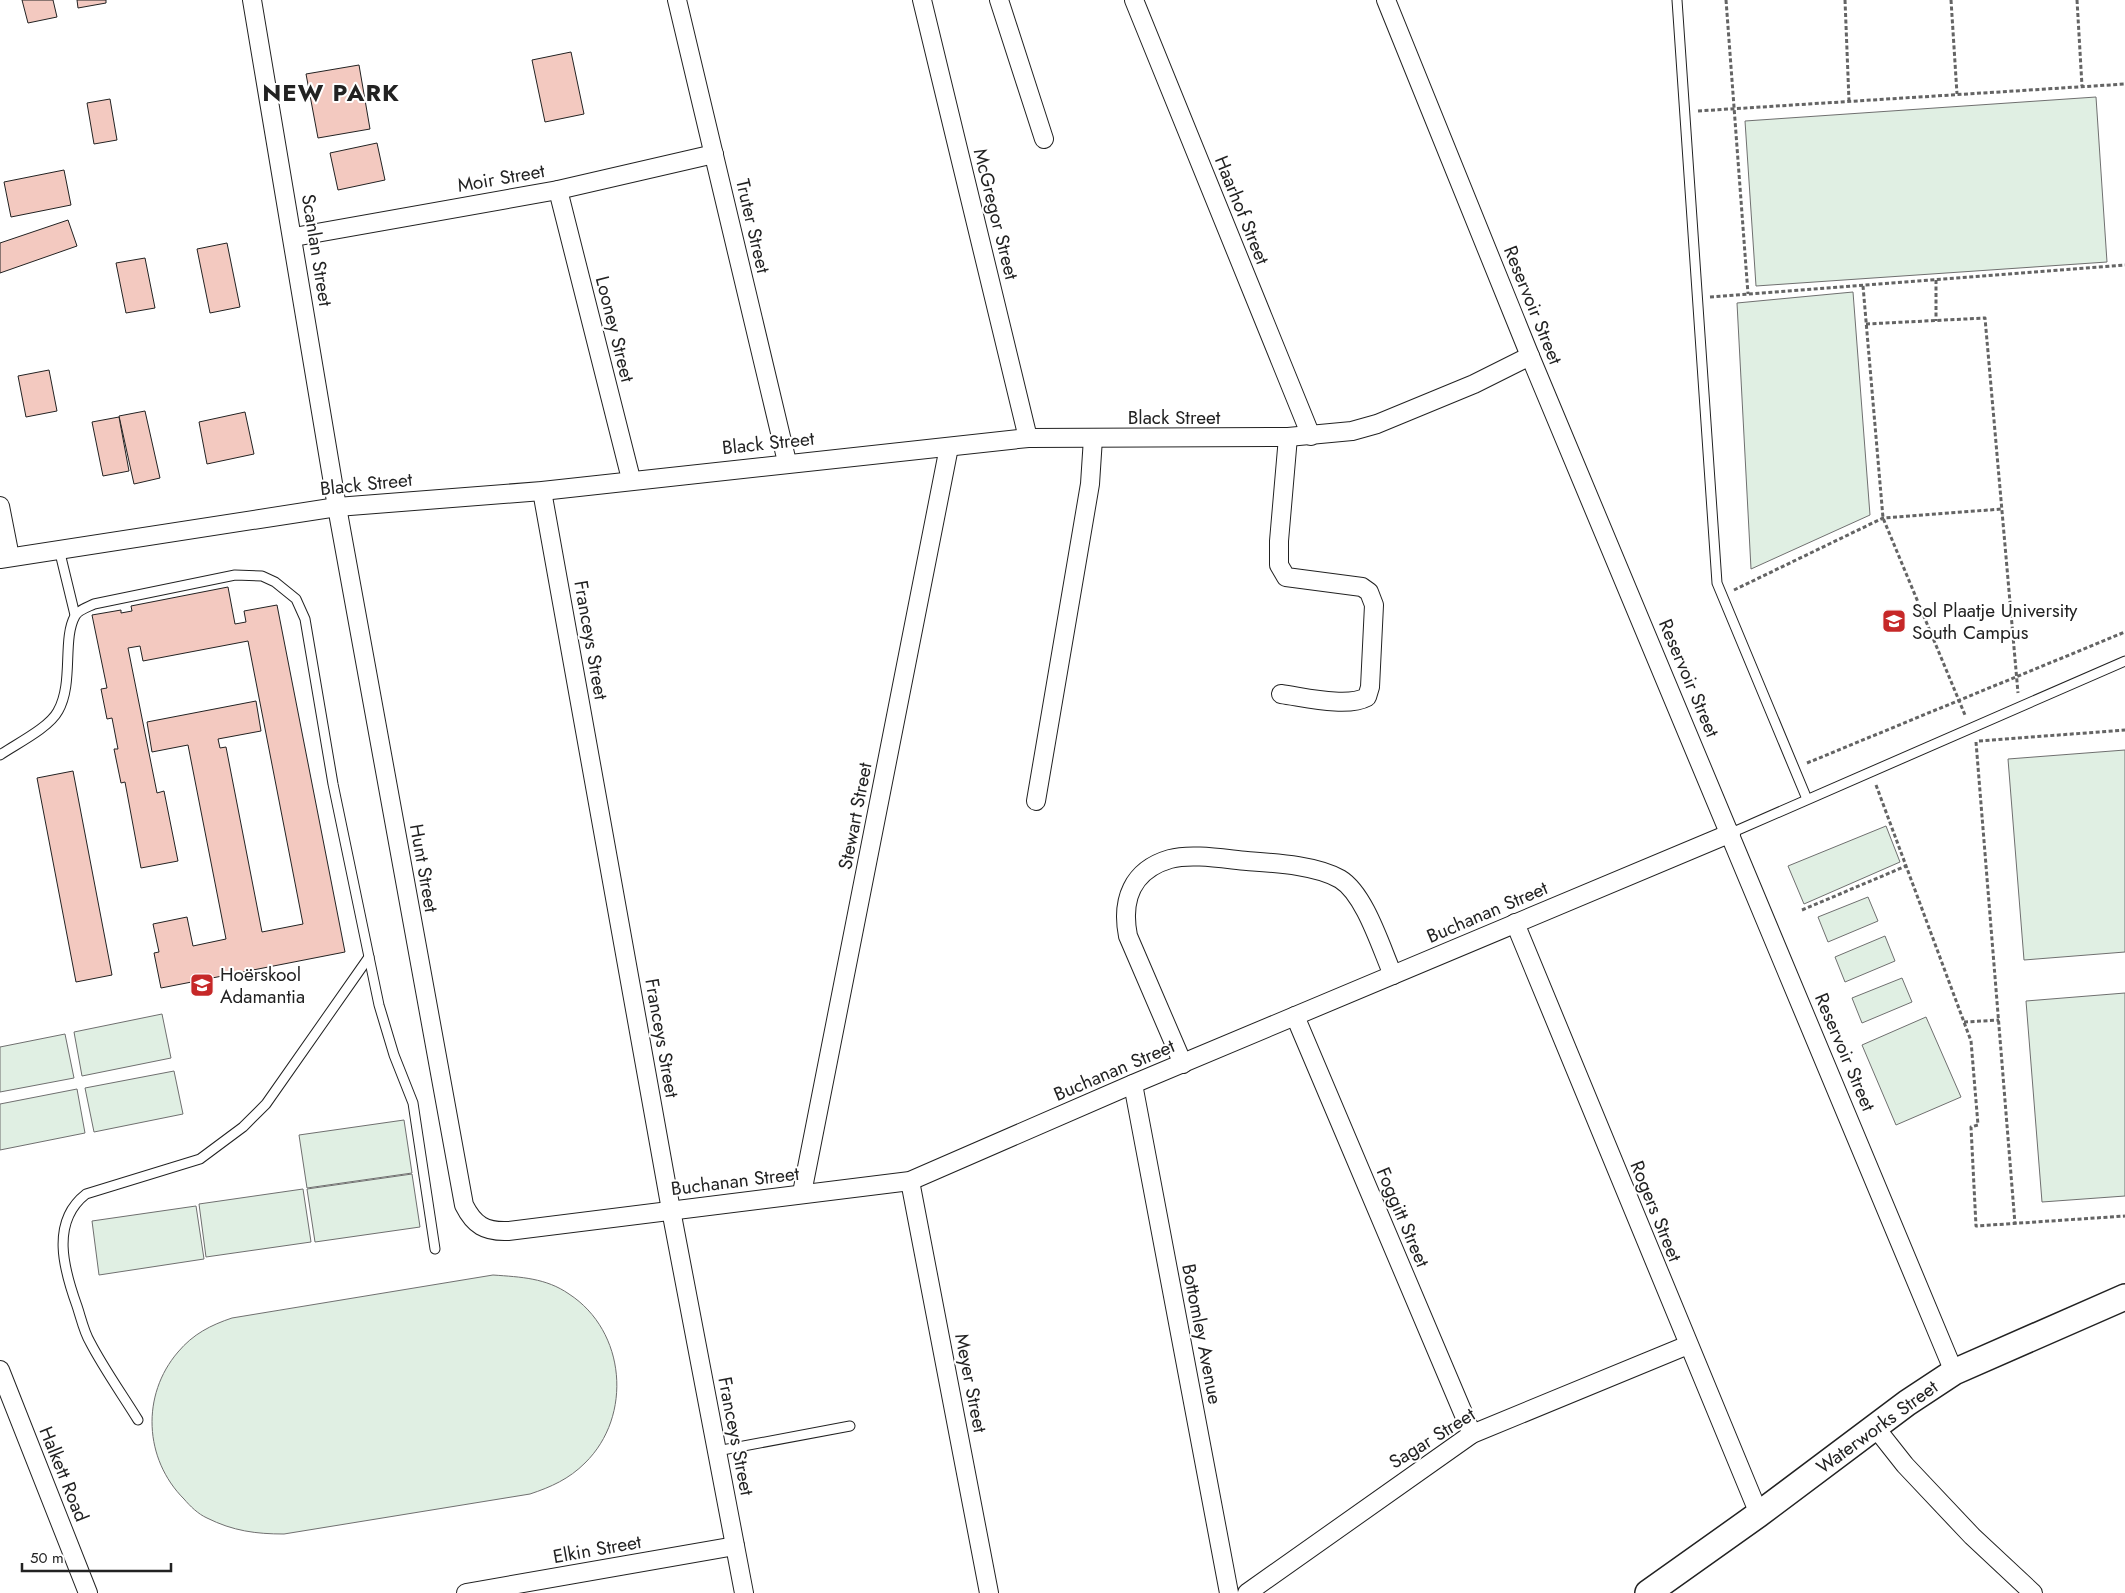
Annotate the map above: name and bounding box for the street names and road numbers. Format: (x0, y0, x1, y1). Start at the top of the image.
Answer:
street label: McGregor Street (967, 146, 1025, 283)
street label: Haarhof Street (1208, 152, 1276, 269)
street label: Moir Street (455, 157, 547, 199)
street label: Truter Street (729, 176, 777, 276)
street label: Scanlan Street (295, 192, 339, 308)
street label: Reservoir Street (1497, 242, 1569, 369)
street label: Looney Street (589, 273, 641, 385)
street label: Black Street (1128, 404, 1221, 431)
street label: Black Street (721, 425, 816, 461)
street label: Black Street (319, 466, 414, 502)
street label: Franceys Street (567, 578, 615, 702)
street label: Reservoir Street (1652, 615, 1726, 742)
street label: Stewart Street (831, 760, 879, 872)
street label: Hunt Street (403, 822, 445, 915)
street label: Buchanan Street (1422, 874, 1552, 950)
street label: Franceys Street (638, 976, 686, 1100)
street label: Reservoir Street (1808, 989, 1882, 1116)
street label: Buchanan Street (1049, 1032, 1179, 1108)
street label: Rogers Street (1623, 1156, 1689, 1266)
street label: Buchanan Street (669, 1160, 801, 1202)
street label: Foggitt Street (1370, 1163, 1436, 1271)
street label: Bottomley Avenue (1175, 1262, 1229, 1407)
street label: Meyer Street (948, 1331, 994, 1435)
street label: Waterworks Street (1811, 1373, 1944, 1480)
street label: Franceys Street (711, 1374, 761, 1498)
street label: Sagar Street (1384, 1401, 1481, 1475)
street label: Halkett Road (33, 1422, 95, 1526)
street label: Elkin Street (551, 1528, 644, 1570)

